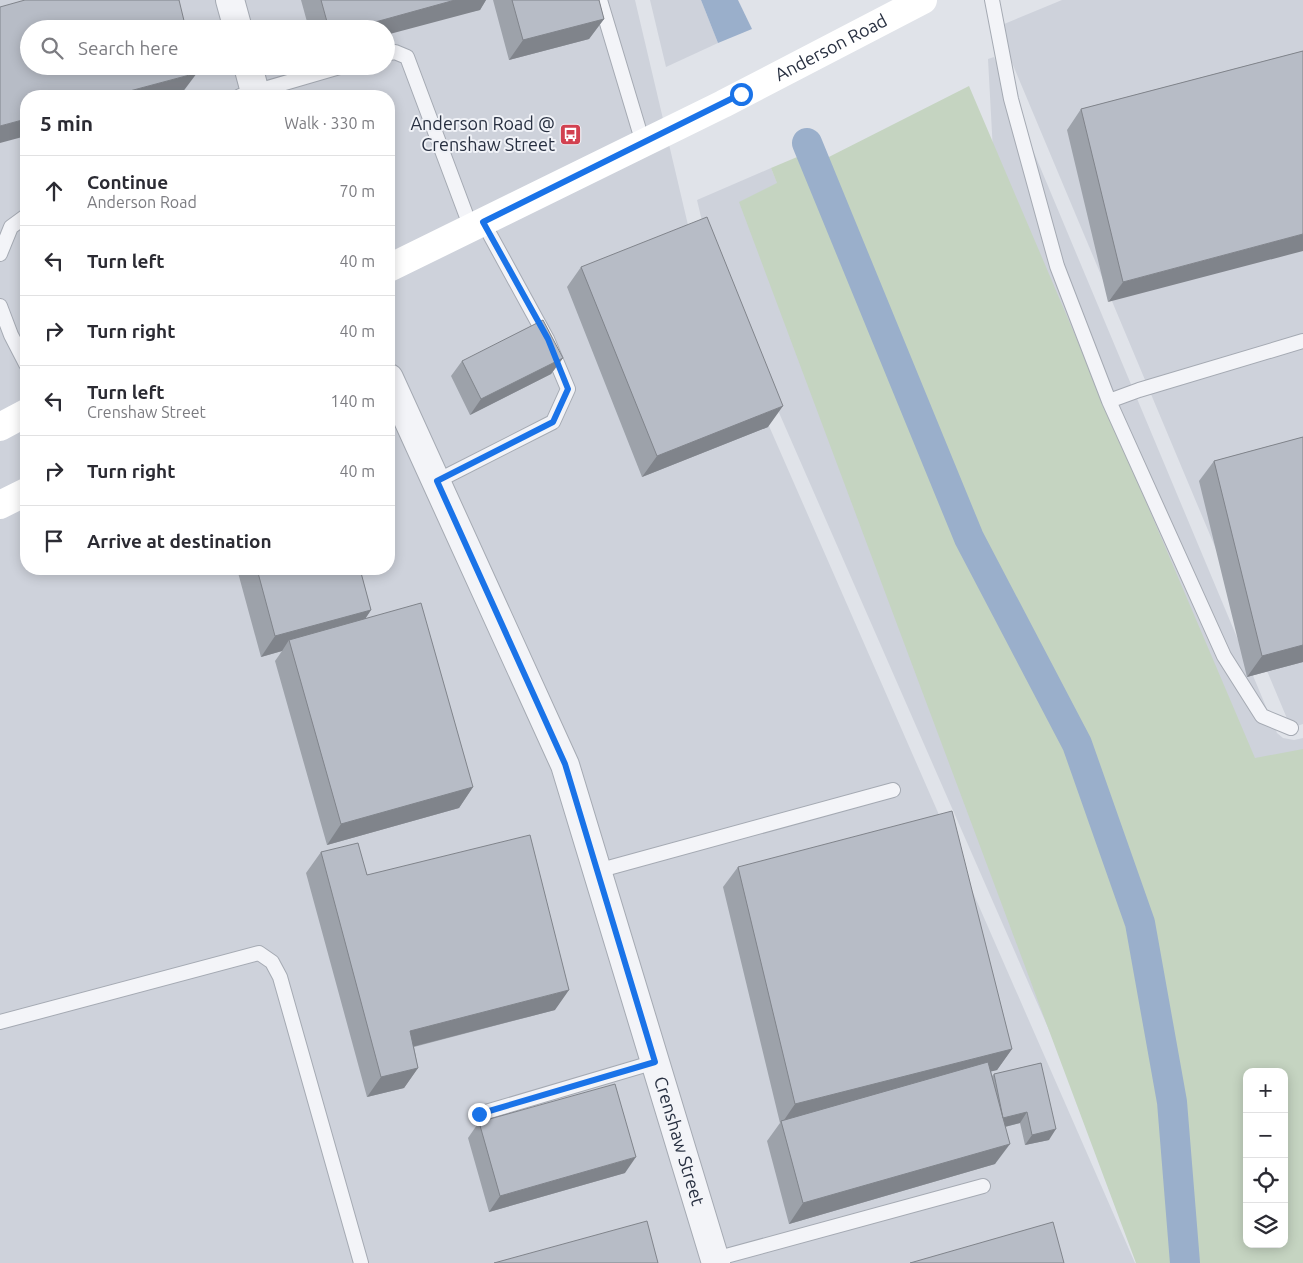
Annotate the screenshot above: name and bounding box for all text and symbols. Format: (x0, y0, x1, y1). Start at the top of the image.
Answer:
street label: Anderson Road (771, 9, 890, 84)
search box (20, 20, 395, 75)
icon: search (38, 34, 66, 62)
text: Search here (78, 37, 178, 59)
route start (730, 83, 753, 106)
text: 5 min (40, 111, 93, 135)
place label: Anderson Road @ Crenshaw Street (410, 113, 555, 154)
text: Walk · 330 m (284, 114, 375, 132)
bus stop icon: Anderson Road @ Crenshaw Street (559, 122, 583, 146)
text: Continue (87, 171, 168, 193)
icon: ahead (40, 177, 68, 205)
text: 70 m (339, 182, 375, 200)
text: Anderson Road (87, 193, 197, 211)
icon: left (40, 247, 68, 275)
text: Turn left (87, 250, 165, 272)
text: 40 m (339, 252, 375, 270)
icon: right (40, 317, 68, 345)
text: Turn right (87, 320, 175, 342)
text: 40 m (339, 322, 375, 340)
text: Turn left (87, 381, 165, 403)
icon: left (40, 387, 68, 415)
text: 140 m (330, 392, 375, 410)
text: Crenshaw Street (87, 403, 206, 421)
icon: right (40, 457, 68, 485)
text: Turn right (87, 460, 175, 482)
text: 40 m (339, 462, 375, 480)
icon: arrive (40, 527, 68, 555)
text: Arrive at destination (87, 530, 272, 552)
map controls (1243, 1068, 1288, 1248)
button: + (1243, 1068, 1288, 1113)
street label: Crenshaw Street (651, 1074, 709, 1208)
route end (468, 1103, 491, 1126)
button: − (1243, 1113, 1288, 1158)
button: locate (1243, 1158, 1288, 1203)
button: layers (1243, 1203, 1288, 1248)

